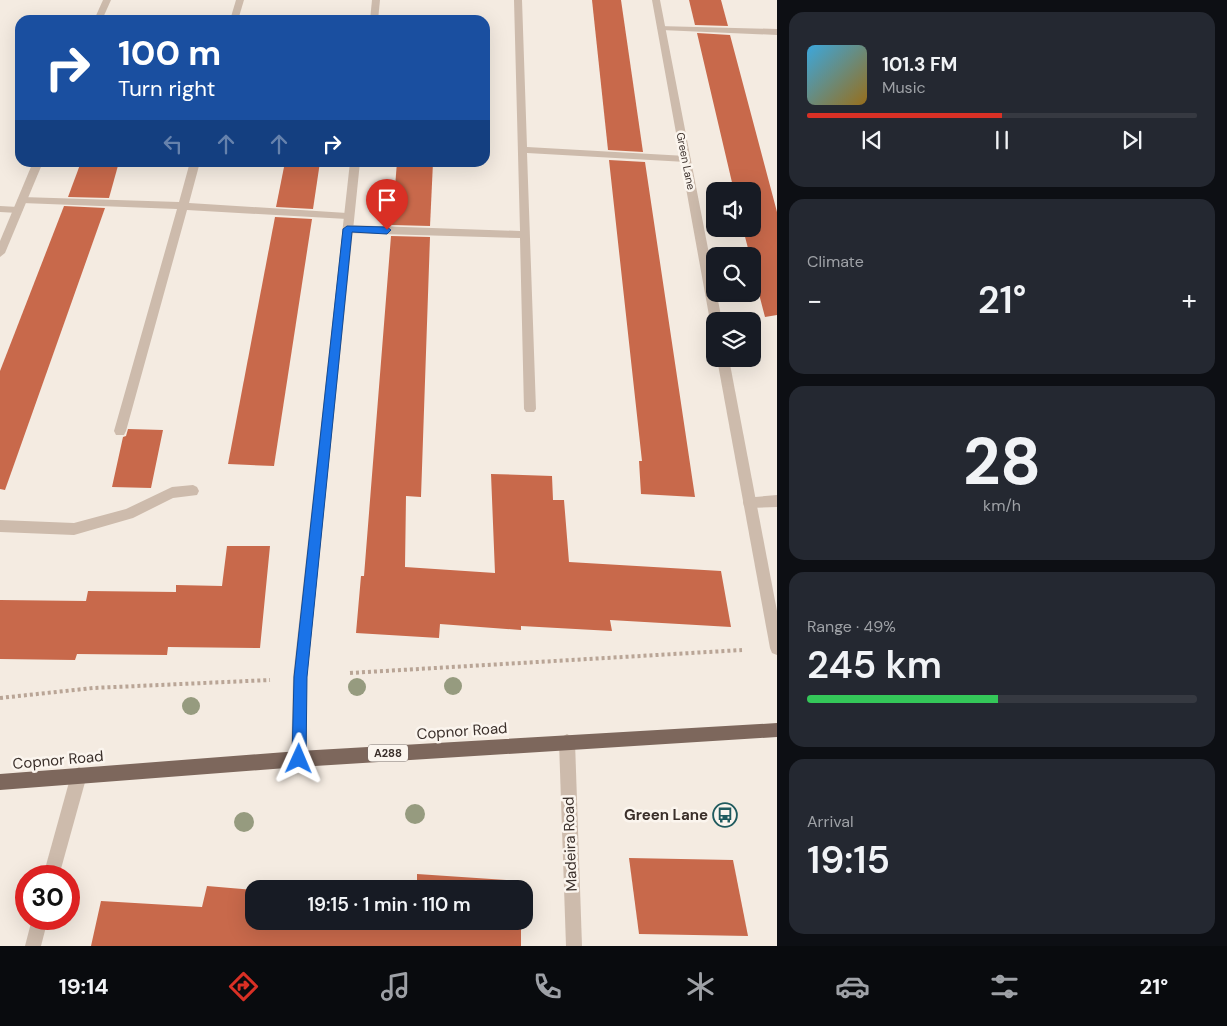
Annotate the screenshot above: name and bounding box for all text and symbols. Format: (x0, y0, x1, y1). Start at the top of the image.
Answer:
text: 100 m (118, 30, 221, 76)
icon: right (35, 35, 100, 100)
text: 101.3 FM (882, 52, 957, 77)
text: Turn right (118, 74, 215, 103)
text: Music (882, 77, 926, 98)
icon: previous (858, 126, 886, 154)
icon: pause (988, 126, 1016, 154)
icon: next (1118, 126, 1146, 154)
icon: left (159, 130, 187, 158)
icon: ahead (212, 130, 240, 158)
icon: ahead (265, 130, 293, 158)
icon: right (318, 130, 346, 158)
street label: Green Lane (674, 131, 698, 191)
pin (366, 179, 408, 230)
map controls (706, 182, 761, 367)
button: sound (706, 182, 761, 237)
icon: arrive (373, 186, 401, 214)
button: search (706, 247, 761, 302)
text: Climate (807, 251, 864, 272)
text: 21° (978, 275, 1026, 325)
text: − (807, 282, 822, 319)
text: + (1182, 282, 1197, 319)
button: layers (706, 312, 761, 367)
text: 28 (963, 420, 1041, 504)
text: km/h (983, 495, 1021, 516)
text: Range · 49% (807, 616, 896, 637)
text: 245 km (807, 640, 942, 690)
street label: Copnor Road (416, 718, 508, 744)
position arrow (272, 732, 324, 784)
road number: A288 (368, 744, 408, 761)
street label: Copnor Road (12, 746, 104, 774)
street label: Madeira Road (558, 796, 582, 892)
bus stop icon: Green Lane (712, 802, 738, 828)
place label: Green Lane (624, 805, 708, 825)
text: Arrival (807, 811, 854, 832)
text: 19:15 (807, 835, 890, 885)
speed limit sign: 30 (15, 865, 80, 930)
text: 19:15 · 1 min · 110 m (307, 892, 471, 917)
icon: directions (226, 969, 261, 1004)
icon: music (378, 969, 413, 1004)
icon: phone (530, 969, 565, 1004)
icon: climate (683, 969, 718, 1004)
icon: car (835, 969, 870, 1004)
icon: filters (987, 969, 1022, 1004)
text: 19:14 (59, 972, 109, 1001)
text: 21° (1140, 972, 1168, 1001)

